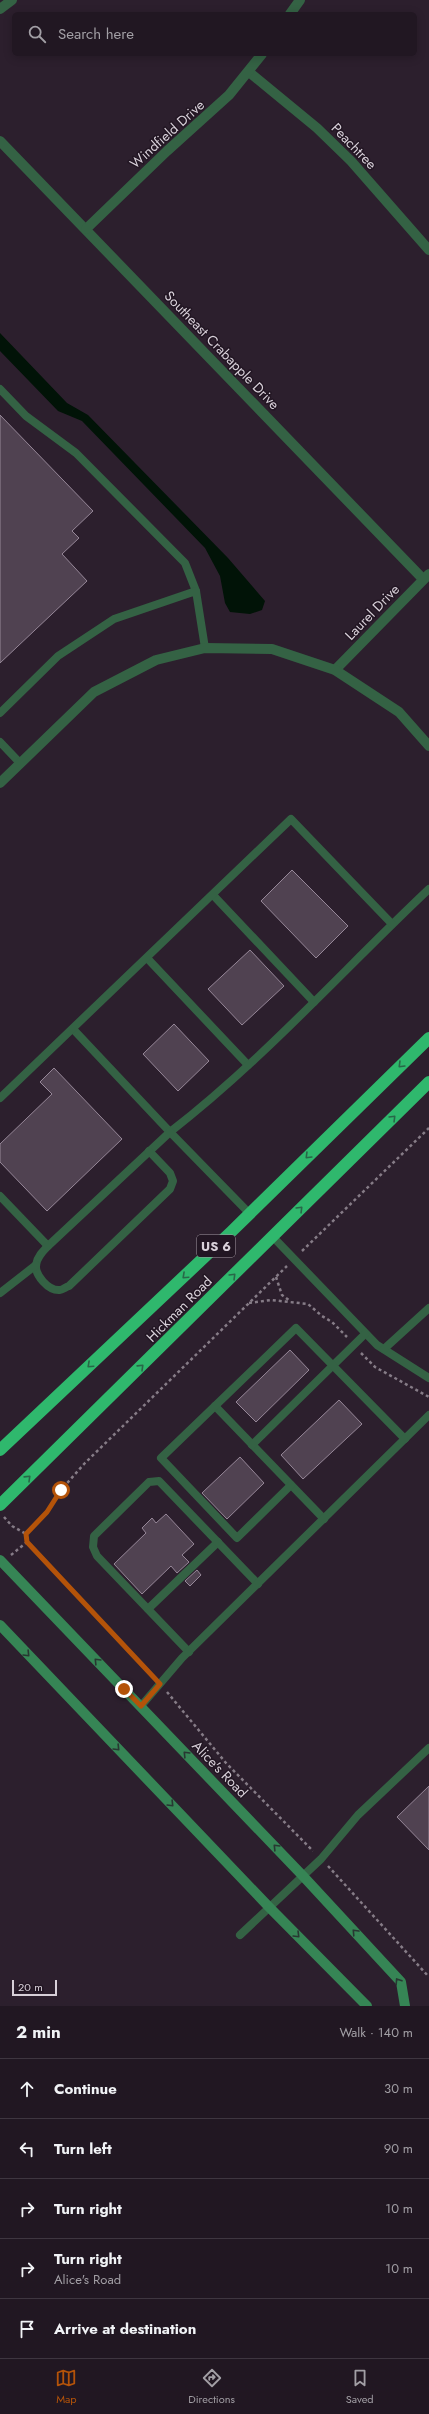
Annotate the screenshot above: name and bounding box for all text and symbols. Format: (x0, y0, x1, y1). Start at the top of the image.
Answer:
search box (12, 12, 417, 56)
icon: search (26, 23, 48, 45)
text: Search here (58, 23, 134, 45)
street label: Windfield Drive (125, 95, 209, 173)
street label: Peachtree (327, 118, 381, 174)
street label: Southeast Crabapple Drive (160, 286, 284, 414)
street label: Laurel Drive (340, 580, 404, 644)
one-way arrow (398, 1060, 406, 1068)
one-way arrow (388, 1115, 396, 1123)
one-way arrow (305, 1151, 313, 1159)
one-way arrow (295, 1206, 303, 1214)
road number: US 6 (197, 1235, 235, 1257)
one-way arrow (182, 1271, 190, 1279)
street label: Hickman Road (142, 1272, 216, 1346)
one-way arrow (228, 1273, 236, 1281)
one-way arrow (87, 1360, 95, 1368)
one-way arrow (136, 1364, 144, 1372)
one-way arrow (23, 1475, 31, 1483)
route start (52, 1481, 70, 1499)
one-way arrow (22, 1649, 29, 1656)
one-way arrow (94, 1658, 102, 1666)
route end (115, 1680, 133, 1698)
street label: Alice's Road (188, 1736, 252, 1802)
one-way arrow (112, 1743, 119, 1751)
one-way arrow (183, 1751, 191, 1759)
one-way arrow (166, 1799, 173, 1807)
one-way arrow (274, 1845, 281, 1852)
one-way arrow (352, 1929, 359, 1937)
one-way arrow (292, 1930, 300, 1938)
scale bar (12, 1978, 57, 1997)
one-way arrow (396, 1978, 403, 1985)
text: 20 m (18, 1979, 43, 1995)
text: 2 min (16, 2020, 61, 2044)
text: Walk · 140 m (339, 2023, 413, 2042)
icon: ahead (16, 2078, 38, 2100)
text: Continue (54, 2078, 117, 2100)
text: 30 m (384, 2079, 413, 2098)
icon: left (16, 2138, 38, 2160)
text: Turn left (54, 2138, 112, 2160)
text: 90 m (384, 2139, 413, 2158)
icon: right (16, 2198, 38, 2220)
text: Turn right (54, 2198, 122, 2220)
text: 10 m (385, 2199, 413, 2218)
text: Turn right (54, 2248, 122, 2270)
icon: right (16, 2258, 38, 2280)
text: 10 m (385, 2259, 413, 2278)
text: Alice's Road (54, 2270, 121, 2289)
icon: arrive (16, 2318, 38, 2340)
text: Arrive at destination (54, 2318, 196, 2340)
tab: Map (55, 2367, 77, 2407)
tab: Directions (188, 2367, 235, 2407)
tab: Saved (346, 2367, 374, 2407)

